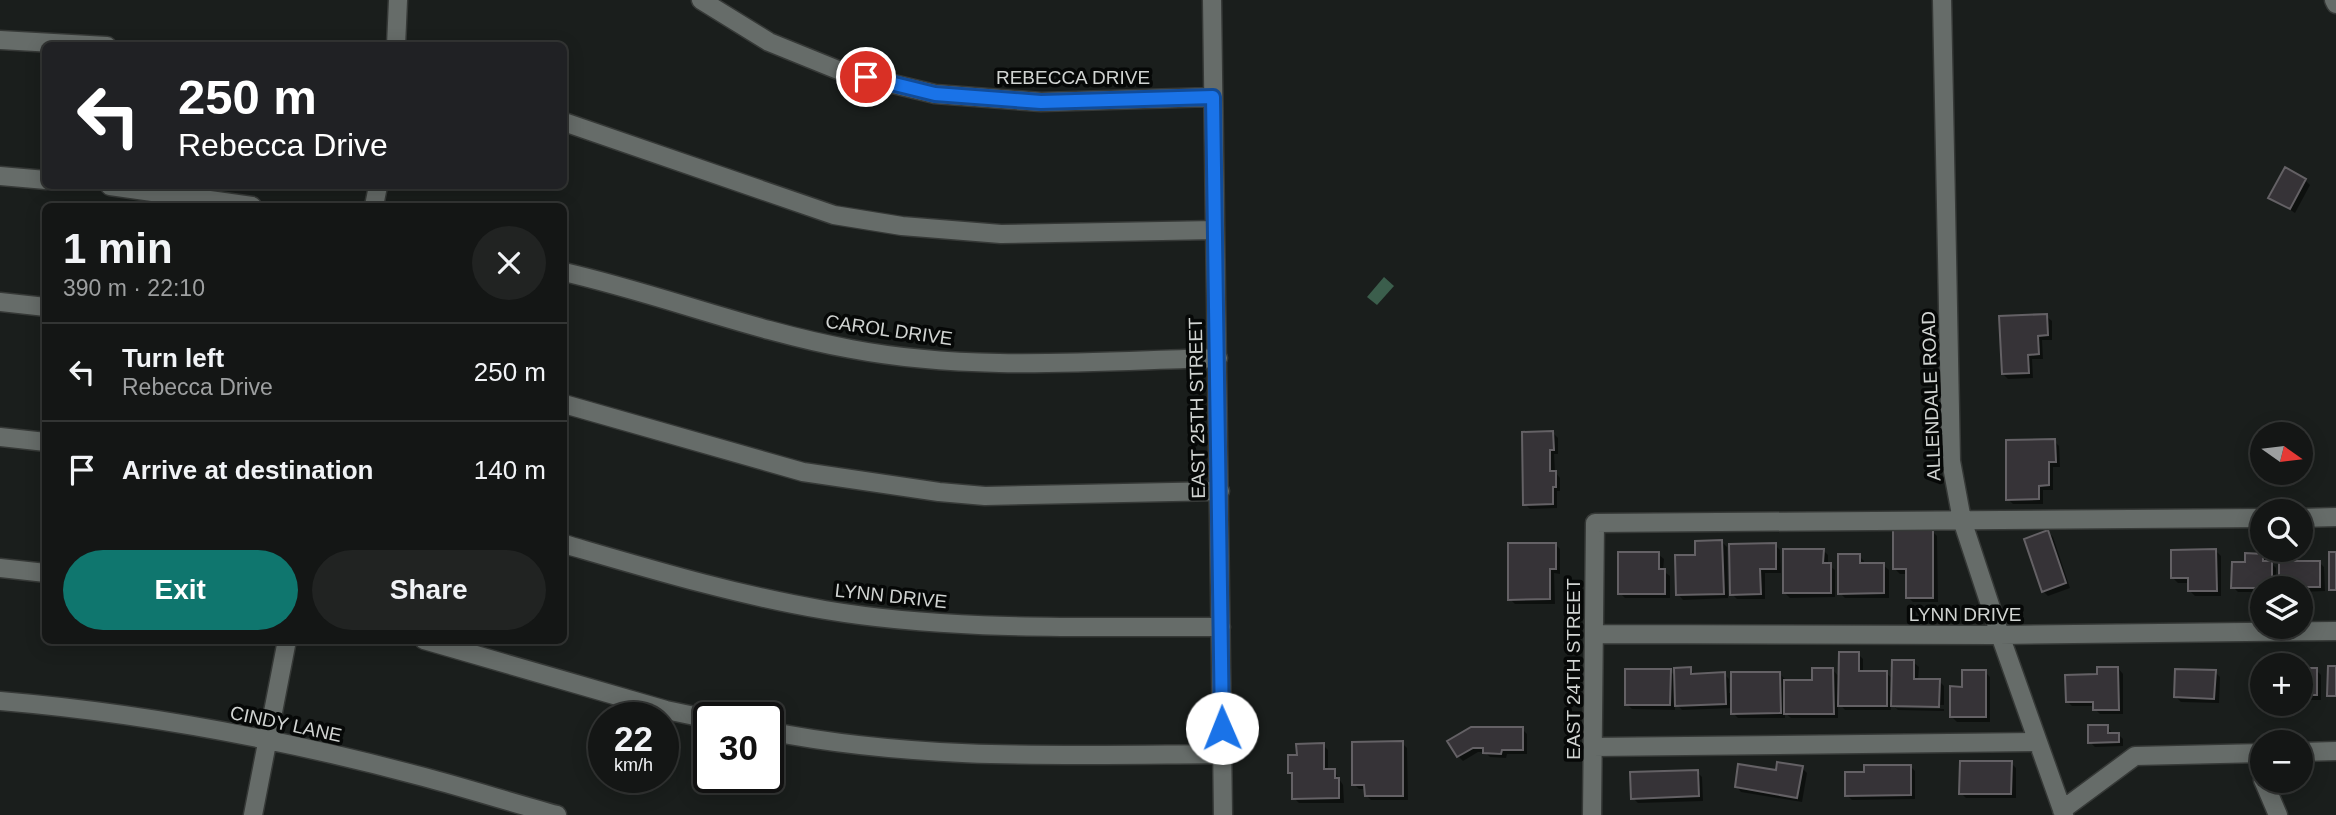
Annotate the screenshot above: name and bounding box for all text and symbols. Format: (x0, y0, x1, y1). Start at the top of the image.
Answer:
pin (836, 47, 896, 107)
icon: arrive (847, 58, 885, 96)
street label: REBECCA DRIVE (996, 67, 1150, 88)
icon: left (63, 70, 154, 161)
text: 250 m (178, 70, 317, 124)
text: Rebecca Drive (178, 127, 388, 163)
text: 1 min (63, 225, 173, 272)
button: close (472, 226, 546, 300)
text: 390 m · 22:10 (63, 275, 205, 301)
street label: CAROL DRIVE (824, 311, 954, 349)
street label: ALLENDALE ROAD (1918, 311, 1944, 481)
street label: EAST 25TH STREET (1185, 317, 1209, 499)
text: Turn left (122, 343, 224, 373)
icon: left (63, 353, 101, 391)
text: 250 m (474, 357, 546, 387)
text: Rebecca Drive (122, 374, 273, 400)
north arrow (2250, 422, 2314, 485)
map controls (2250, 422, 2313, 793)
icon: arrive (63, 451, 101, 489)
text: Arrive at destination (122, 455, 373, 485)
text: 140 m (474, 455, 546, 485)
button: search (2250, 499, 2313, 562)
button: Exit (63, 550, 298, 630)
button: Share (312, 550, 546, 630)
button: layers (2250, 576, 2313, 639)
street label: EAST 24TH STREET (1563, 578, 1584, 760)
street label: LYNN DRIVE (834, 580, 948, 612)
street label: LYNN DRIVE (1909, 604, 2021, 625)
button: + (2250, 653, 2313, 716)
position arrow (1185, 691, 1259, 765)
street label: CINDY LANE (228, 702, 344, 746)
speed limit sign: 30 (693, 702, 784, 793)
text: 22 (614, 719, 653, 758)
button: − (2250, 730, 2313, 793)
text: km/h (614, 755, 653, 775)

